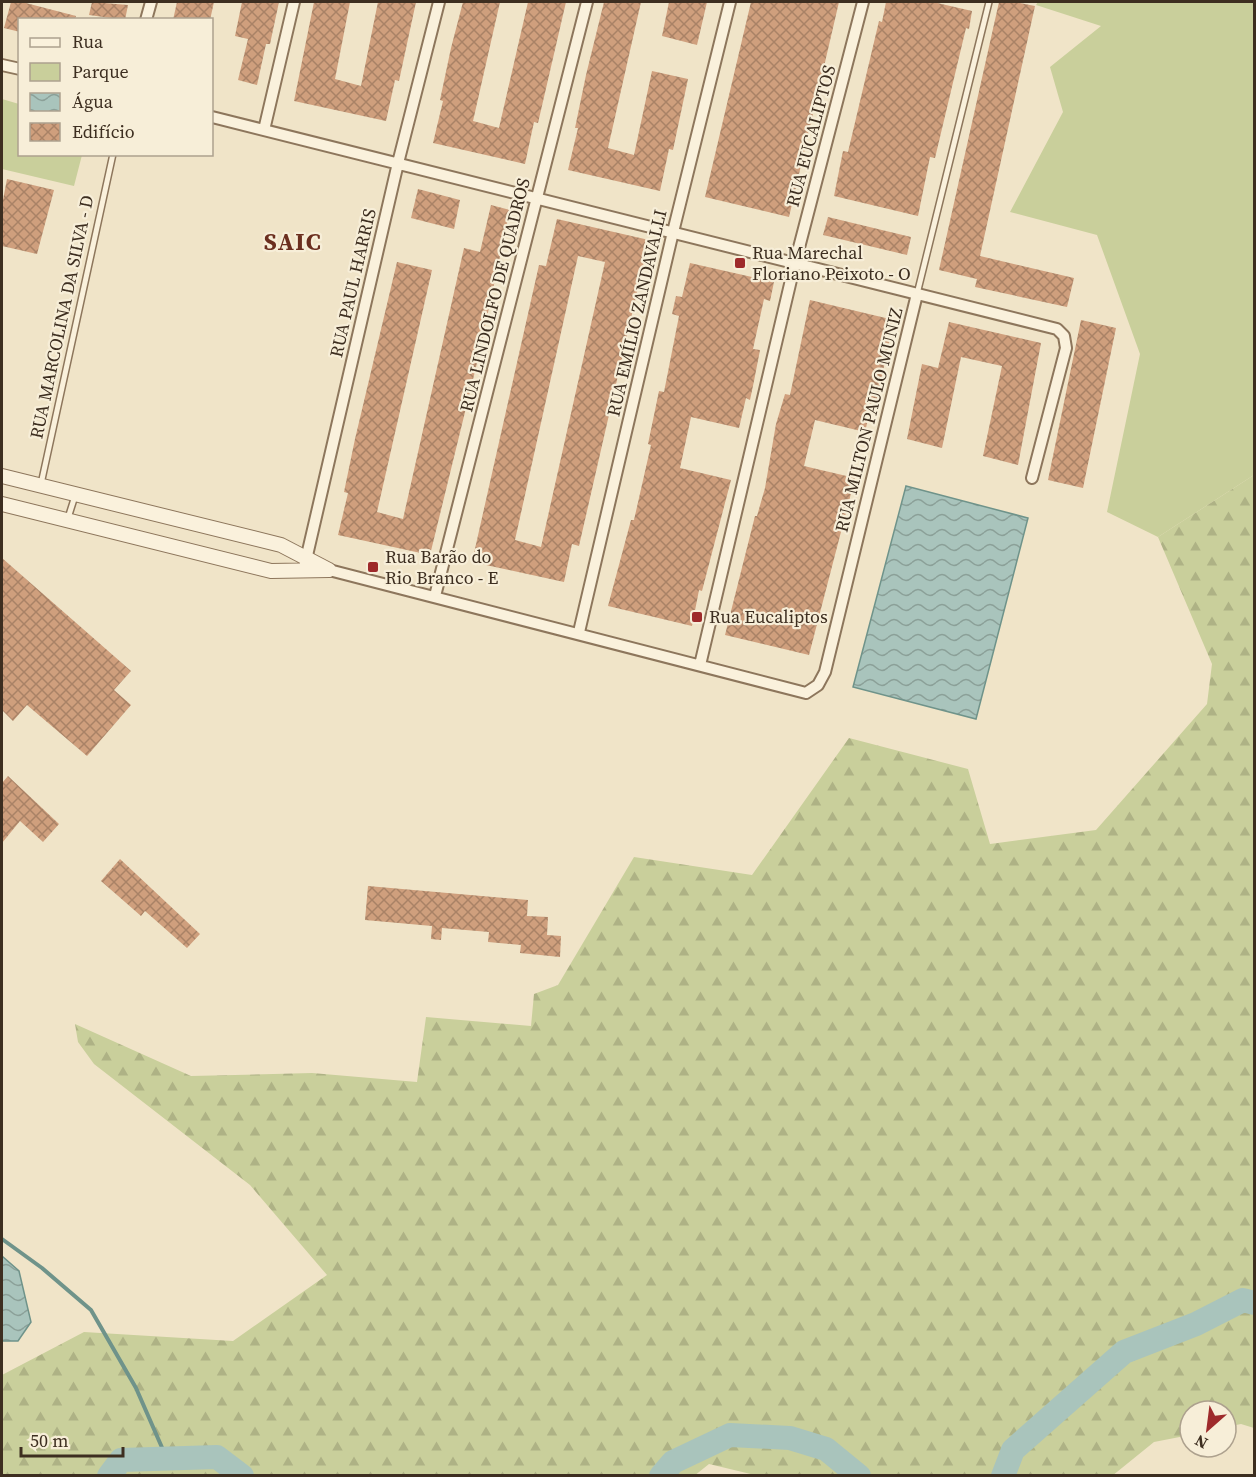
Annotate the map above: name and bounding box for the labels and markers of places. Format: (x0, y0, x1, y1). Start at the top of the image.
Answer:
place label: Rua Marechal Floriano Peixoto - O (752, 240, 911, 286)
marker: Rua Marechal Floriano Peixoto - O (733, 256, 747, 270)
place label: Rua Barão do Rio Branco - E (385, 544, 499, 590)
marker: Rua Barão do Rio Branco - E (366, 560, 380, 574)
place label: Rua Eucaliptos (709, 604, 828, 629)
marker: Rua Eucaliptos (690, 610, 704, 624)

